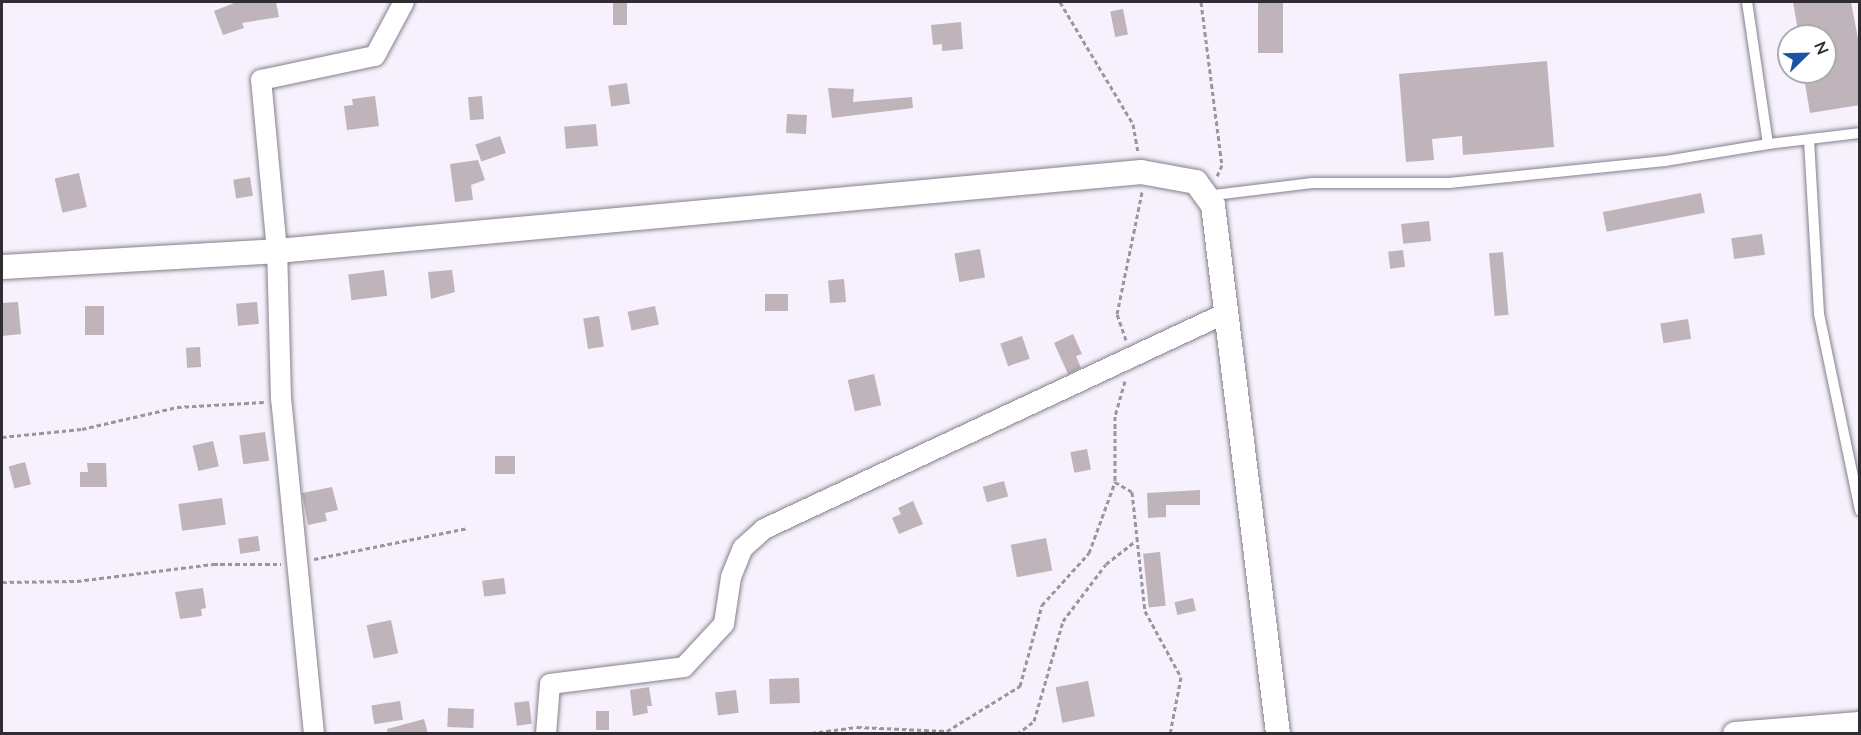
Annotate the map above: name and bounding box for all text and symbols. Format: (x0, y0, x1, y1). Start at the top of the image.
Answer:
north arrow (1777, 24, 1837, 84)
text: N (1811, 38, 1833, 57)

